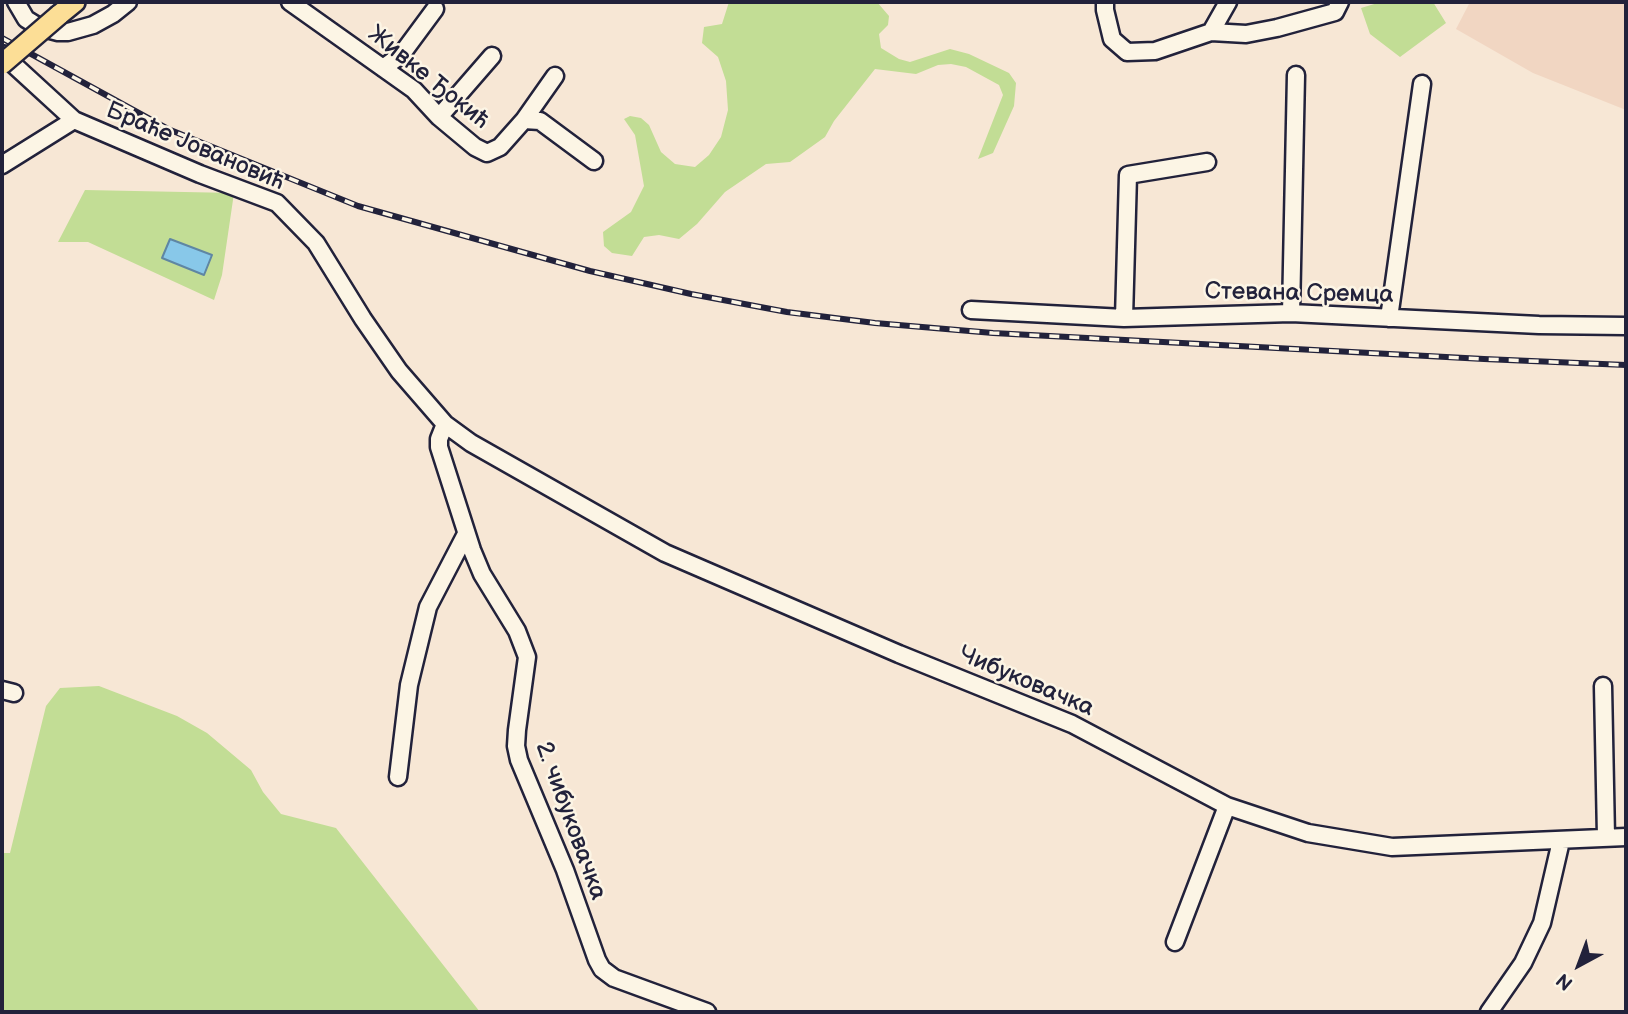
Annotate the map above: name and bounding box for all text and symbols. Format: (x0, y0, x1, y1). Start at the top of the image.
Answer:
street label: Живке Ђокић (361, 20, 495, 136)
street label: Браће Јовановић (102, 96, 288, 198)
street label: Стевана Сремца (1204, 278, 1394, 310)
street label: Чибуковачка (954, 641, 1098, 723)
street label: 2. чибуковачка (528, 738, 612, 904)
north arrow (1544, 930, 1614, 1000)
text: N (1552, 968, 1578, 995)

